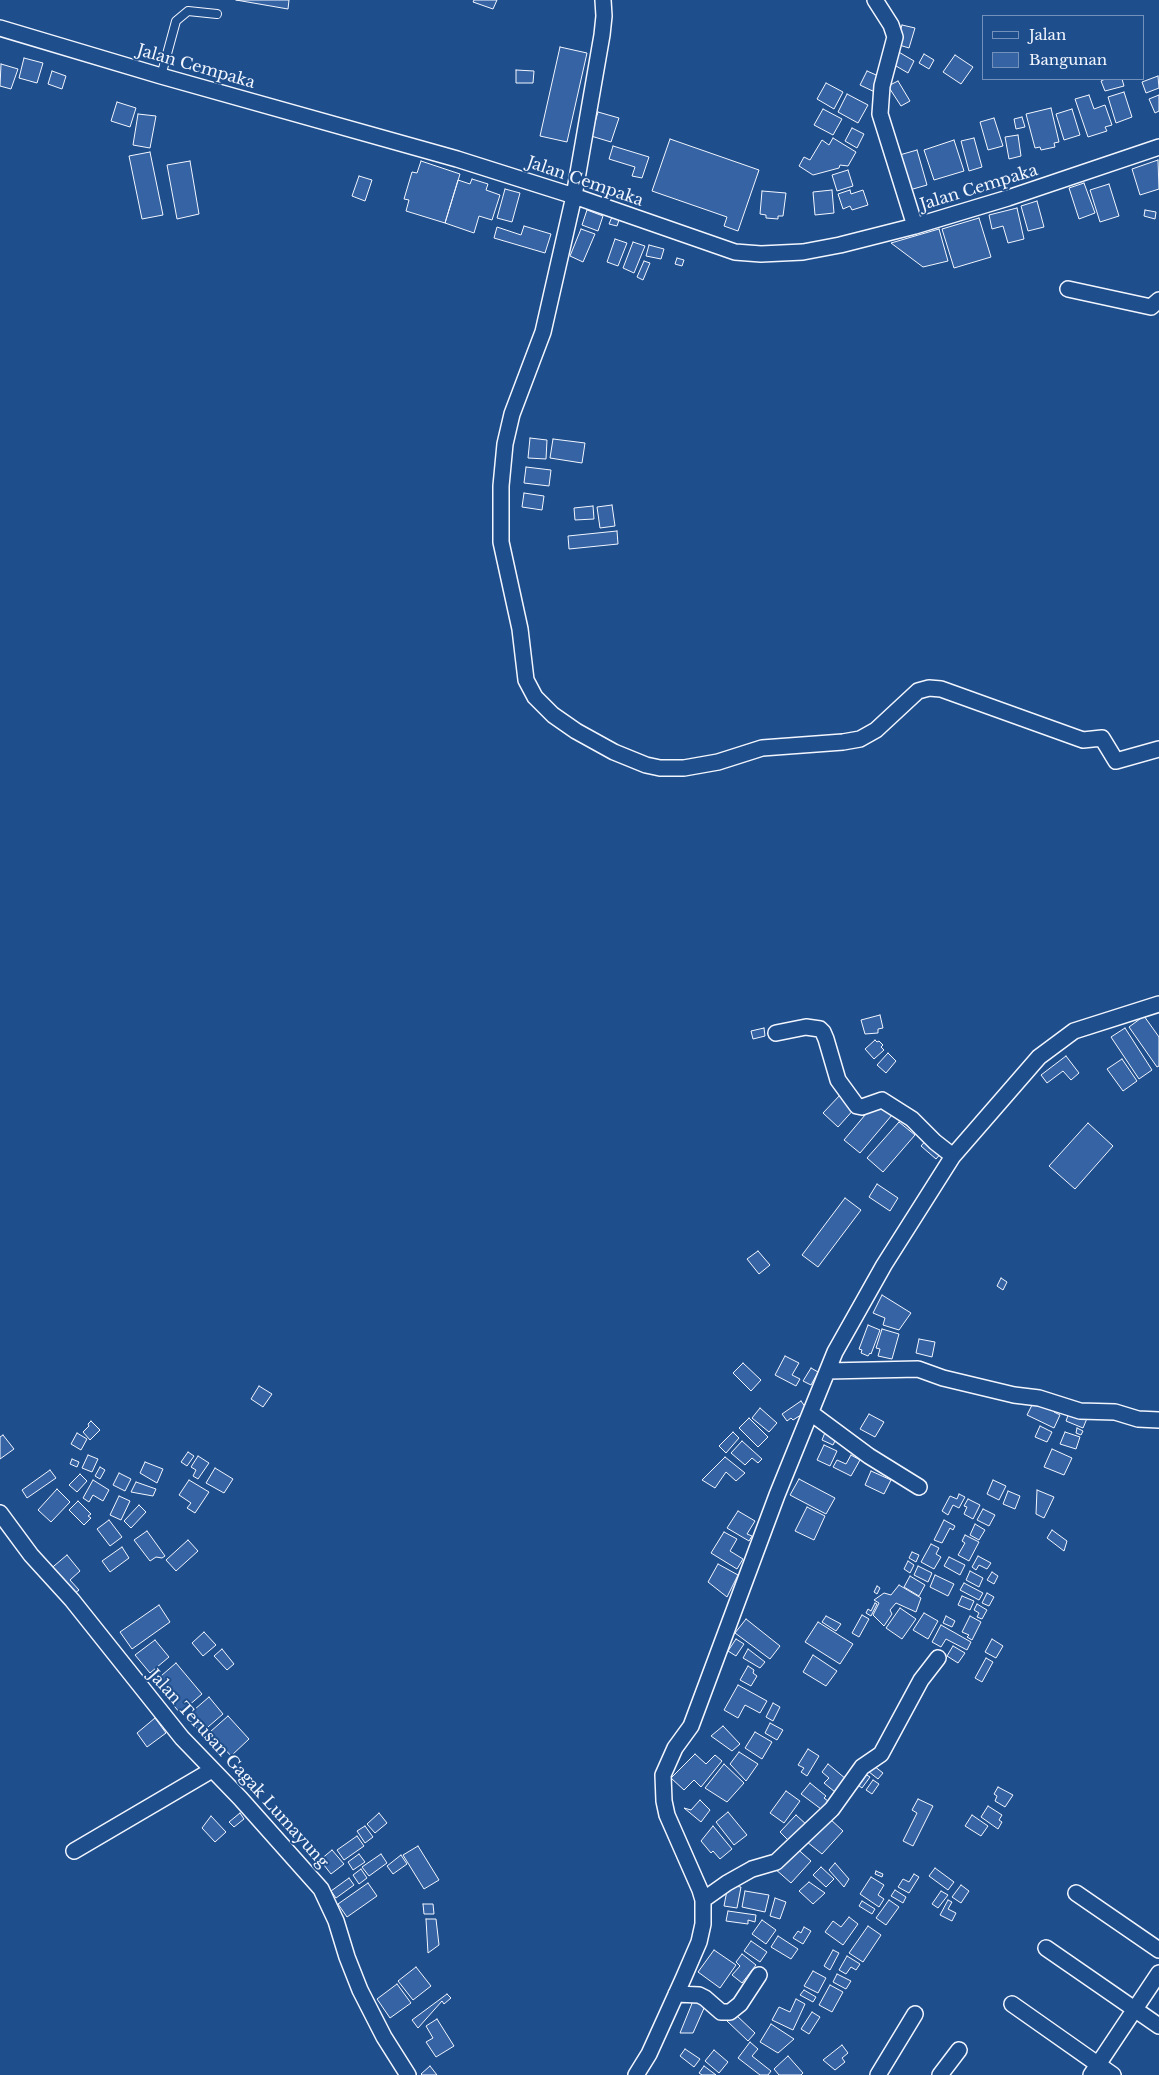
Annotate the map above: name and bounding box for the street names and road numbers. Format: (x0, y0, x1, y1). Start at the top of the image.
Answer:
street label: Jalan Cempaka (135, 41, 257, 93)
street label: Jalan Cempaka (524, 153, 646, 211)
street label: Jalan Cempaka (918, 161, 1040, 215)
street label: Jalan Terusan Gagak Lumayung (144, 1666, 332, 1872)

